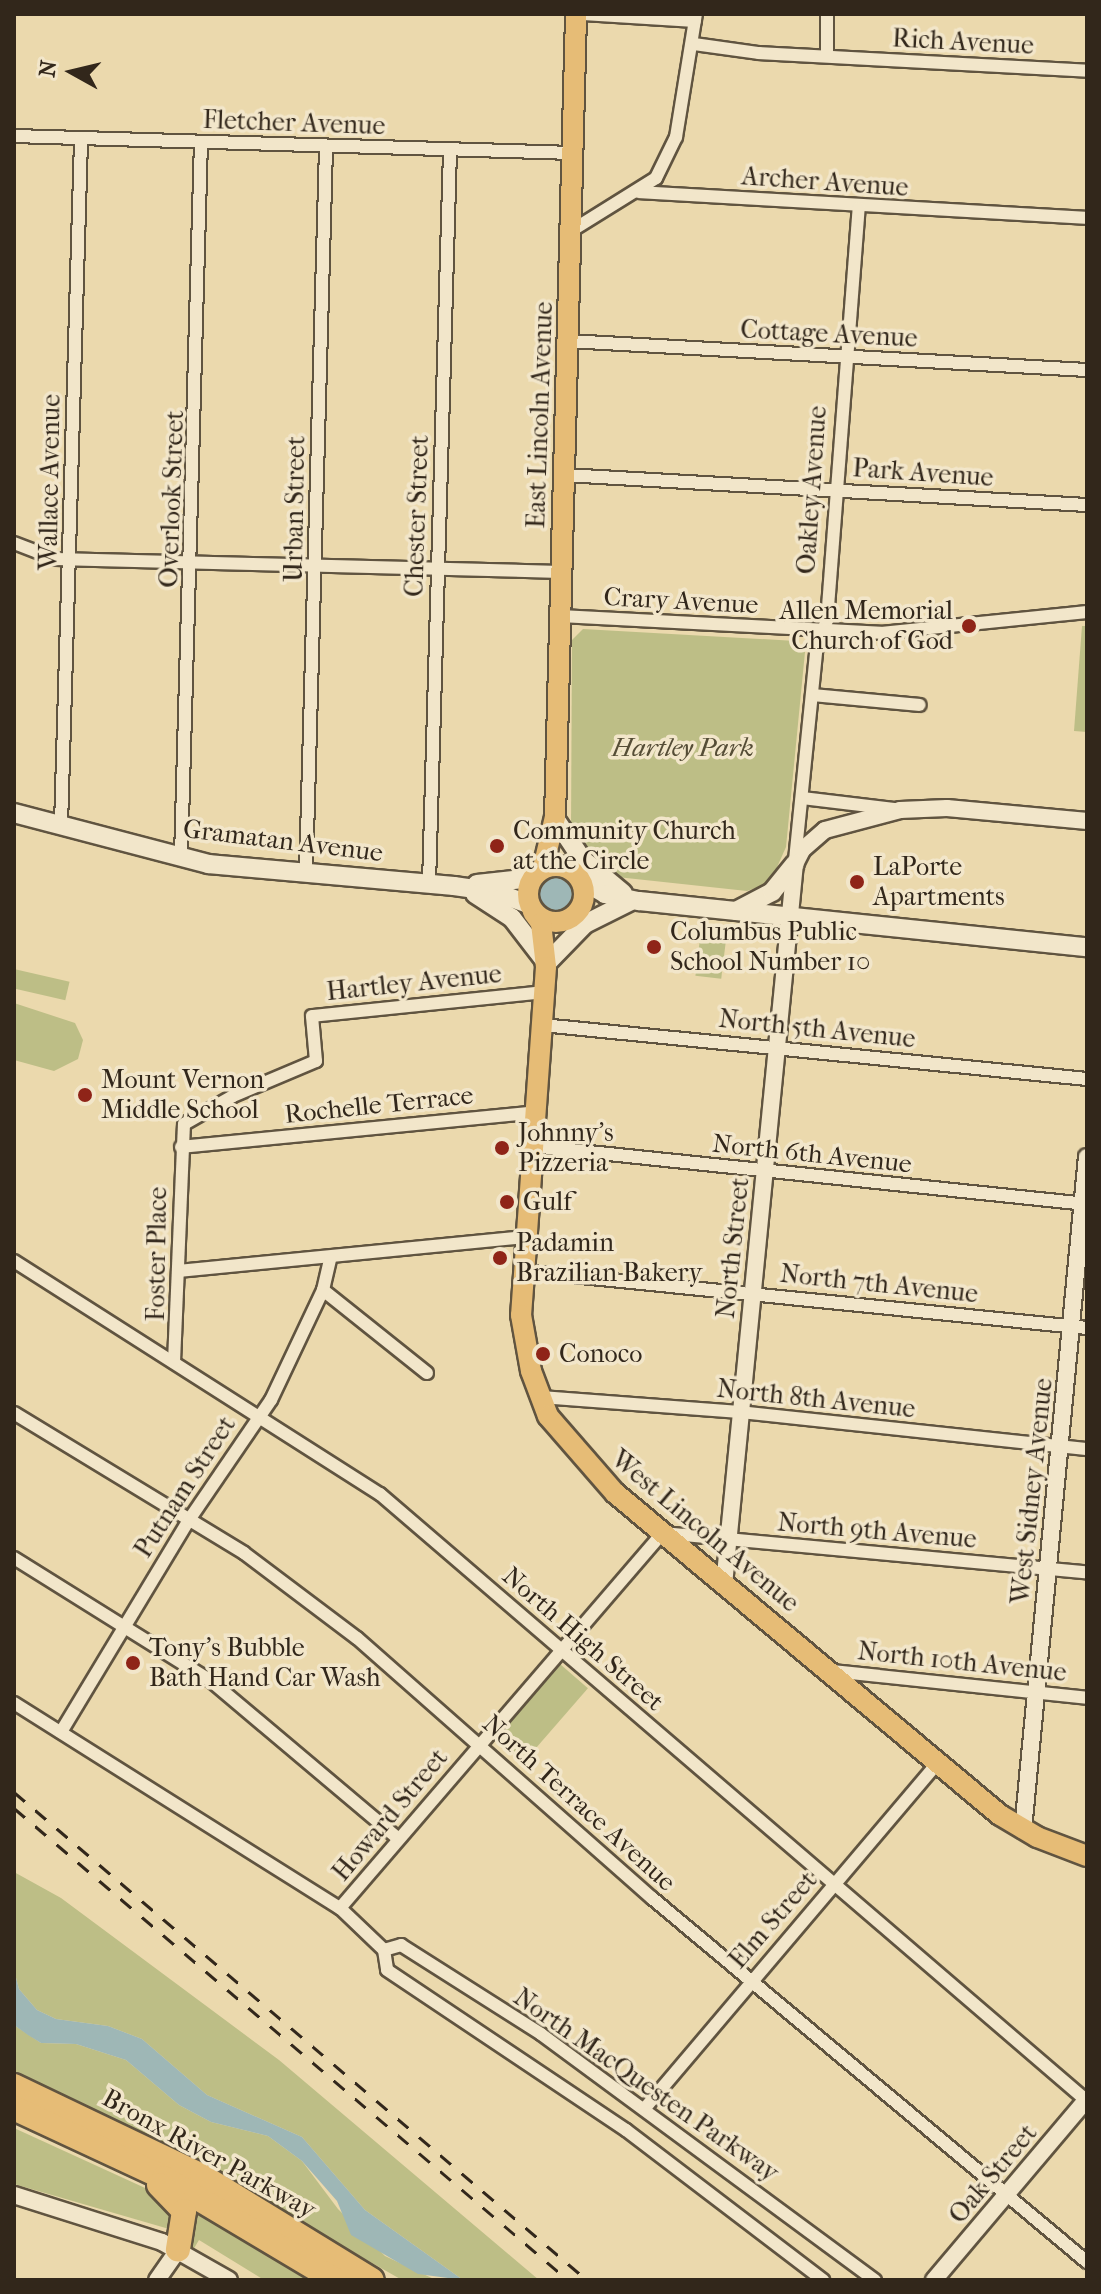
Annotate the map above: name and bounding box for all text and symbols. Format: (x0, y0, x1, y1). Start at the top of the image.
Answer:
street label: Rich Avenue (891, 23, 1035, 61)
north arrow (32, 32, 112, 112)
text: N (34, 59, 62, 79)
street label: Fletcher Avenue (202, 104, 386, 142)
street label: Archer Avenue (741, 161, 909, 203)
street label: East Lincoln Avenue (520, 301, 560, 529)
street label: Cottage Avenue (740, 314, 918, 354)
street label: Wallace Avenue (33, 394, 67, 570)
street label: Oakley Avenue (791, 405, 833, 575)
street label: Overlook Street (153, 410, 191, 588)
street label: Chester Street (399, 435, 435, 597)
street label: Urban Street (278, 436, 312, 582)
street label: Park Avenue (851, 453, 995, 493)
street label: Crary Avenue (603, 581, 759, 621)
place label: Allen Memorial Church of God (780, 595, 953, 656)
marker: Allen Memorial Church of God (960, 617, 978, 635)
park label: Hartley Park (612, 732, 754, 764)
street label: Gramatan Avenue (181, 813, 385, 869)
place label: Community Church at the Circle (513, 815, 736, 876)
marker: Community Church at the Circle (488, 837, 506, 855)
place label: LaPorte Apartments (873, 851, 1005, 912)
marker: LaPorte Apartments (848, 873, 866, 891)
place label: Columbus Public School Number 10 (670, 916, 870, 978)
marker: Columbus Public School Number 10 (645, 938, 663, 956)
street label: Hartley Avenue (325, 958, 503, 1008)
street label: North 5th Avenue (717, 1003, 917, 1055)
place label: Mount Vernon Middle School (101, 1064, 264, 1126)
street label: Rochelle Terrace (283, 1080, 475, 1130)
marker: Mount Vernon Middle School (76, 1086, 94, 1104)
place label: Johnny's Pizzeria (518, 1117, 614, 1178)
street label: North 6th Avenue (711, 1128, 913, 1180)
marker: Johnny's Pizzeria (493, 1139, 511, 1157)
street label: North Street (710, 1176, 756, 1320)
street label: Foster Place (140, 1186, 174, 1322)
place label: Gulf (523, 1186, 572, 1218)
marker: Gulf (498, 1193, 516, 1211)
place label: Padamin Brazilian Bakery (516, 1227, 702, 1288)
marker: Padamin Brazilian Bakery (491, 1249, 509, 1267)
street label: North 7th Avenue (779, 1258, 979, 1310)
place label: Conoco (559, 1338, 642, 1370)
marker: Conoco (534, 1345, 552, 1363)
street label: North 8th Avenue (715, 1373, 917, 1425)
street label: West Sidney Avenue (1005, 1377, 1059, 1605)
street label: Putnam Street (128, 1410, 242, 1564)
street label: West Lincoln Avenue (605, 1443, 805, 1619)
street label: North 9th Avenue (776, 1507, 978, 1555)
street label: North High Street (496, 1560, 670, 1718)
place label: Tony's Bubble Bath Hand Car Wash (149, 1632, 381, 1694)
street label: North 10th Avenue (856, 1636, 1068, 1688)
marker: Tony's Bubble Bath Hand Car Wash (124, 1654, 142, 1672)
street label: North Terrace Avenue (476, 1708, 682, 1898)
street label: Howard Street (326, 1743, 454, 1887)
street label: Elm Street (722, 1865, 824, 1975)
street label: North MacQuesten Parkway (507, 1982, 785, 2188)
street label: Bronx River Parkway (97, 2082, 321, 2226)
street label: Oak Street (942, 2118, 1044, 2230)

